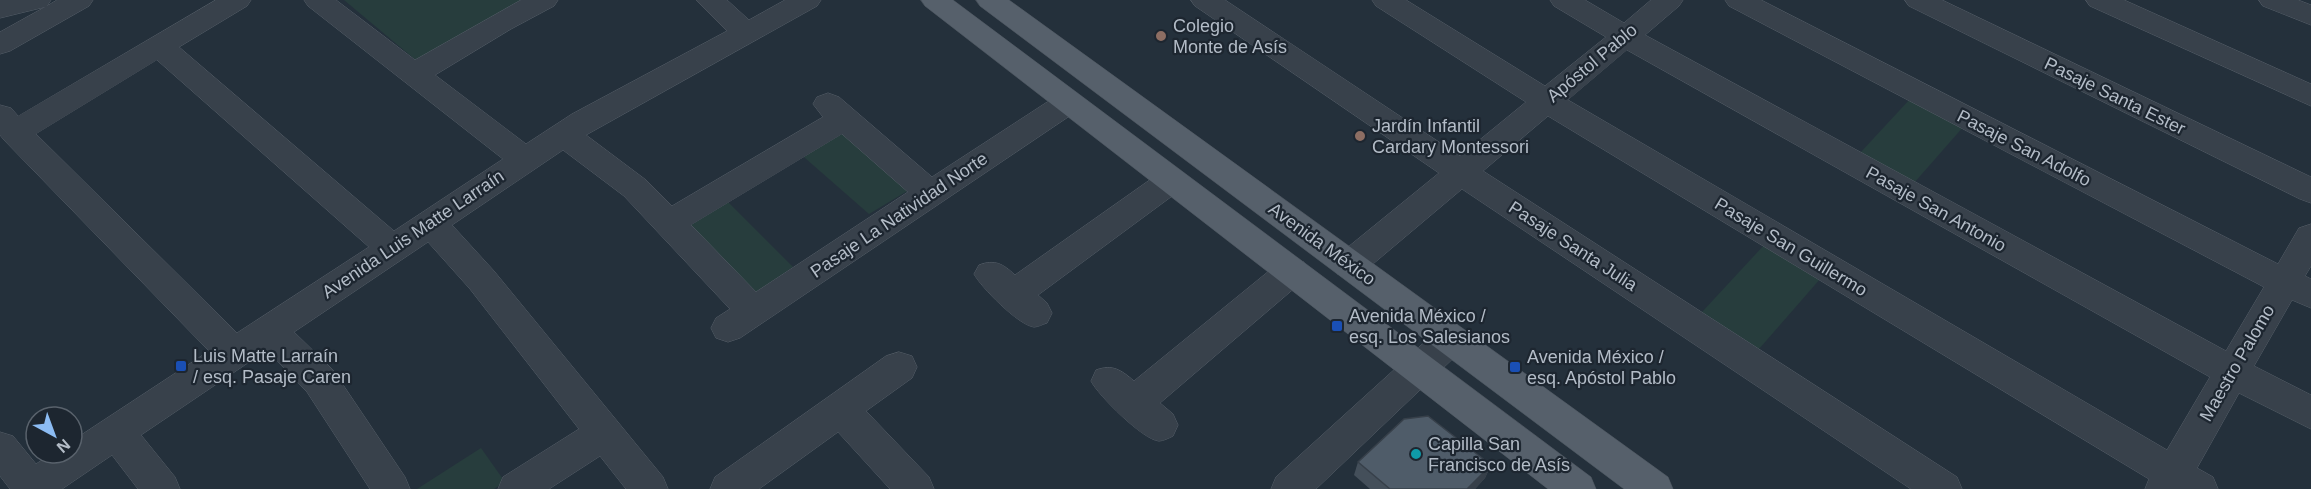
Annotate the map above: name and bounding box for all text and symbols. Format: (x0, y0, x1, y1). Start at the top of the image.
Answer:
place label: Colegio Monte de Asís (1173, 16, 1287, 57)
street label: Apóstol Pablo (1543, 20, 1641, 106)
marker: Colegio Monte de Asís (1154, 29, 1168, 43)
street label: Pasaje Santa Ester (2041, 53, 2189, 139)
street label: Pasaje San Adolfo (1954, 106, 2094, 190)
place label: Jardín Infantil Cardary Montessori (1372, 116, 1529, 157)
marker: Jardín Infantil Cardary Montessori (1353, 129, 1367, 143)
street label: Pasaje La Natividad Norte (807, 148, 991, 282)
street label: Pasaje San Antonio (1862, 162, 2010, 256)
street label: Avenida Luis Matte Larraín (318, 166, 508, 302)
street label: Pasaje San Guillermo (1711, 194, 1871, 300)
street label: Pasaje Santa Julia (1505, 197, 1642, 296)
street label: Avenida México (1265, 199, 1379, 289)
street label: Maestro Palomo (2196, 301, 2278, 425)
place label: Avenida México / esq. Los Salesianos (1349, 306, 1510, 347)
marker: Avenida México / esq. Los Salesianos (1330, 319, 1344, 333)
place label: Luis Matte Larraín / esq. Pasaje Caren (193, 346, 351, 387)
place label: Avenida México / esq. Apóstol Pablo (1527, 347, 1676, 388)
marker: Luis Matte Larraín / esq. Pasaje Caren (174, 359, 188, 373)
marker: Avenida México / esq. Apóstol Pablo (1508, 360, 1522, 374)
north arrow (24, 405, 84, 465)
place label: Capilla San Francisco de Asís (1428, 434, 1570, 475)
text: N (54, 436, 73, 456)
marker: Capilla San Francisco de Asís (1409, 447, 1423, 461)

